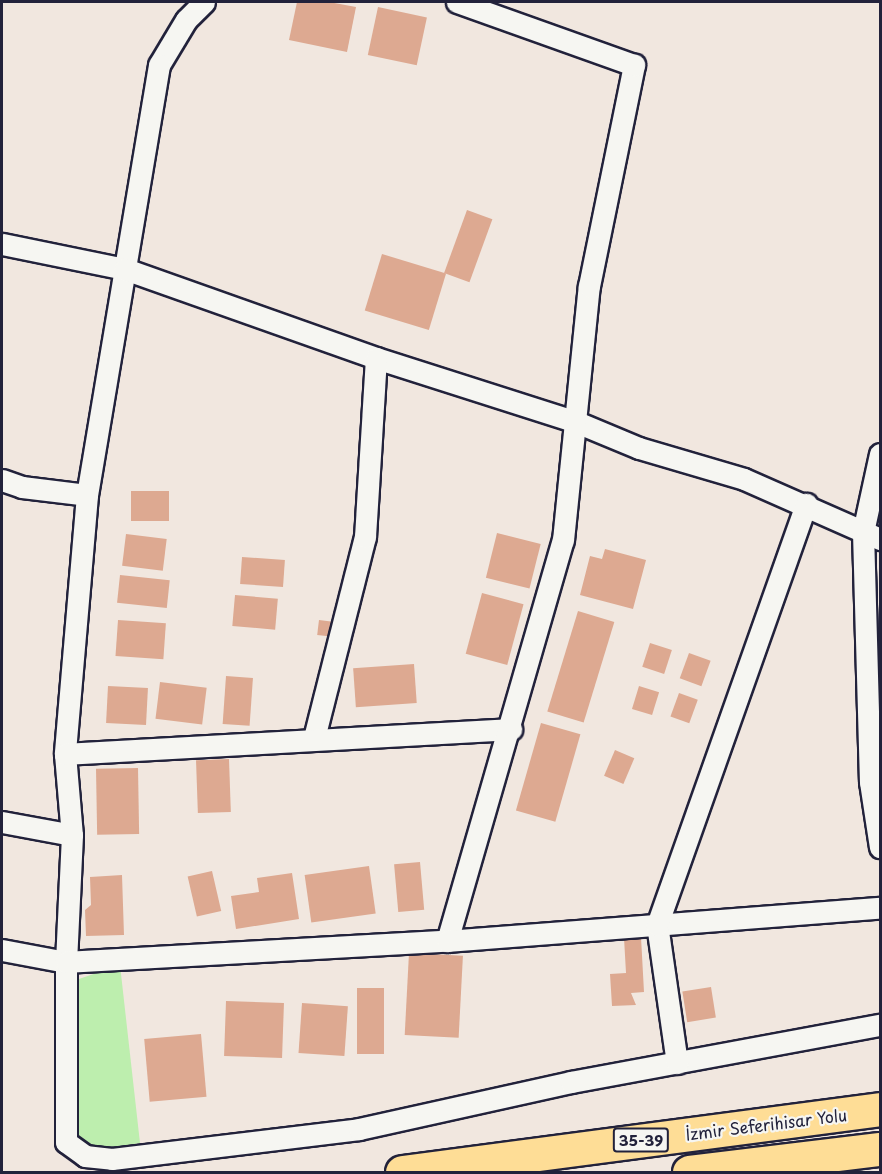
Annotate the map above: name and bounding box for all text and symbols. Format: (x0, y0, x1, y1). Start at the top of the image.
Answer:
street label: İzmir Seferihisar Yolu (684, 1105, 848, 1143)
road number: 35-39 (612, 1128, 670, 1152)

